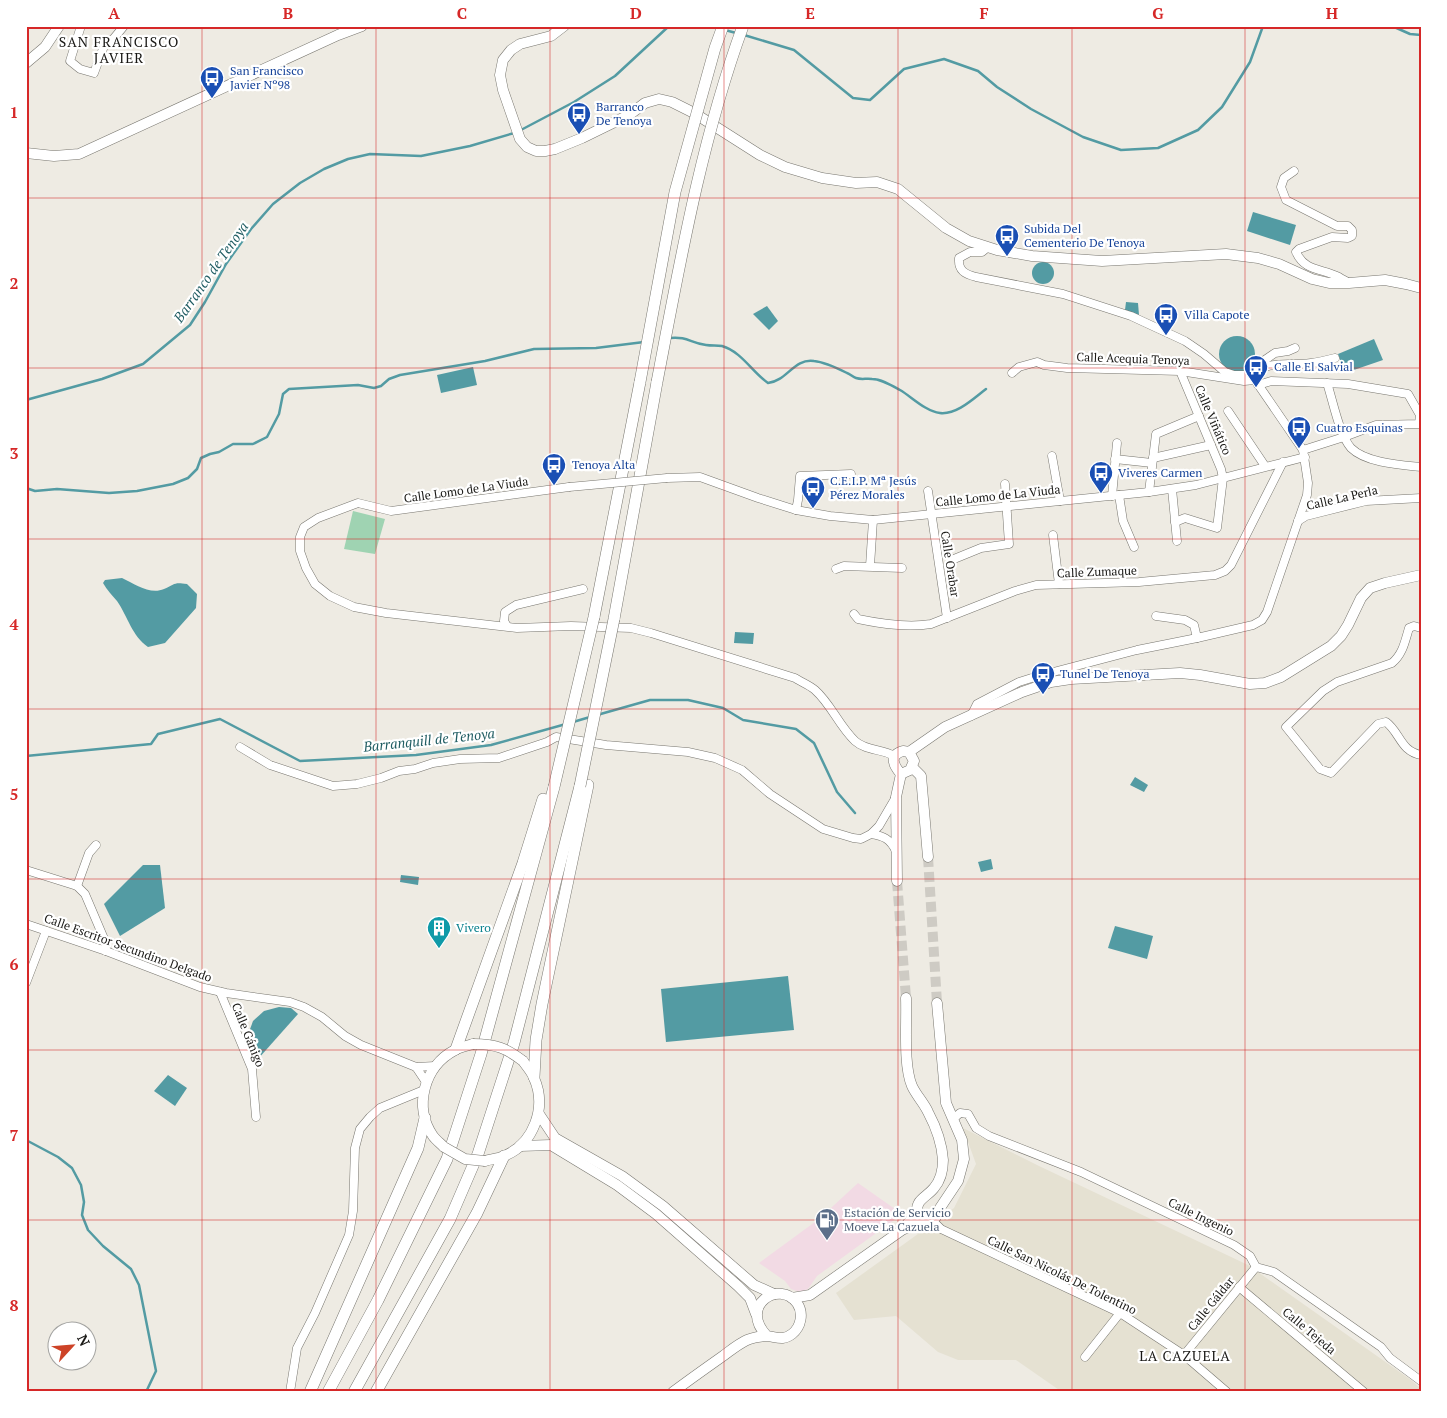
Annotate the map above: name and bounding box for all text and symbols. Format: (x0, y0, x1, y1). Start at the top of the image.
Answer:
text: A (108, 2, 120, 24)
text: B (283, 2, 293, 24)
text: C (457, 2, 467, 24)
text: D (630, 2, 642, 24)
text: E (805, 2, 815, 24)
text: F (979, 2, 989, 24)
text: G (1152, 2, 1164, 24)
text: H (1326, 2, 1338, 24)
district label: SAN FRANCISCO JAVIER (59, 32, 179, 67)
place label: San Francisco Javier Nº98 (230, 63, 304, 92)
bus stop icon: San Francisco Javier Nº98 (199, 65, 225, 99)
place label: Barranco De Tenoya (596, 99, 652, 128)
text: 1 (9, 101, 19, 123)
bus stop icon: Barranco De Tenoya (566, 101, 592, 135)
water label: Barranco de Tenoya (168, 218, 252, 327)
place label: Subida Del Cementerio De Tenoya (1024, 221, 1145, 250)
bus stop icon: Subida Del Cementerio De Tenoya (994, 223, 1020, 257)
text: 2 (9, 272, 19, 294)
bus stop icon: Villa Capote (1153, 302, 1179, 336)
place label: Villa Capote (1184, 307, 1250, 322)
street label: Calle Acequia Tenoya (1076, 349, 1190, 368)
bus stop icon: Calle El Salvial (1243, 354, 1269, 388)
place label: Calle El Salvial (1274, 359, 1353, 374)
street label: Calle Viñático (1192, 382, 1235, 457)
bus stop icon: Cuatro Esquinas (1286, 415, 1312, 449)
place label: Cuatro Esquinas (1316, 420, 1403, 435)
text: 3 (9, 442, 19, 464)
bus stop icon: Tenoya Alta (541, 452, 567, 486)
place label: Tenoya Alta (572, 457, 635, 472)
bus stop icon: Viveres Carmen (1088, 460, 1114, 494)
place label: Viveres Carmen (1118, 465, 1202, 480)
street label: Calle Lomo de La Viuda (403, 473, 529, 506)
place label: C.E.I.P. Mª Jesús Pérez Morales (830, 473, 916, 502)
bus stop icon: C.E.I.P. Mª Jesús Pérez Morales (800, 475, 826, 509)
street label: Calle Lomo de La Viuda (935, 481, 1061, 510)
street label: Calle La Perla (1305, 482, 1379, 513)
street label: Calle Orabar (938, 530, 963, 598)
street label: Calle Zumaque (1057, 563, 1137, 580)
text: 4 (9, 613, 19, 635)
bus stop icon: Tunel De Tenoya (1030, 661, 1056, 695)
place label: Tunel De Tenoya (1060, 666, 1149, 681)
water label: Barranquill de Tenoya (361, 723, 496, 756)
text: 5 (9, 783, 19, 805)
street label: Calle Escritor Secundino Delgado (42, 910, 214, 985)
building icon: Vivero (426, 915, 452, 949)
place label: Vivero (456, 920, 491, 935)
text: 6 (9, 953, 19, 975)
street label: Calle Gánigo (229, 1000, 268, 1069)
text: 7 (9, 1124, 19, 1146)
street label: Calle Ingenio (1166, 1194, 1237, 1239)
place label: Estación de Servicio Moeve La Cazuela (844, 1205, 951, 1234)
fuel station icon: Estación de Servicio Moeve La Cazuela (814, 1207, 840, 1241)
street label: Calle San Nicolás De Tolentino (985, 1232, 1140, 1317)
street label: Calle Gáldar (1184, 1273, 1237, 1334)
text: 8 (9, 1294, 19, 1316)
street label: Calle Tejeda (1280, 1304, 1339, 1357)
north arrow (48, 1320, 98, 1370)
text: N (73, 1331, 95, 1349)
district label: LA CAZUELA (1139, 1346, 1231, 1365)

